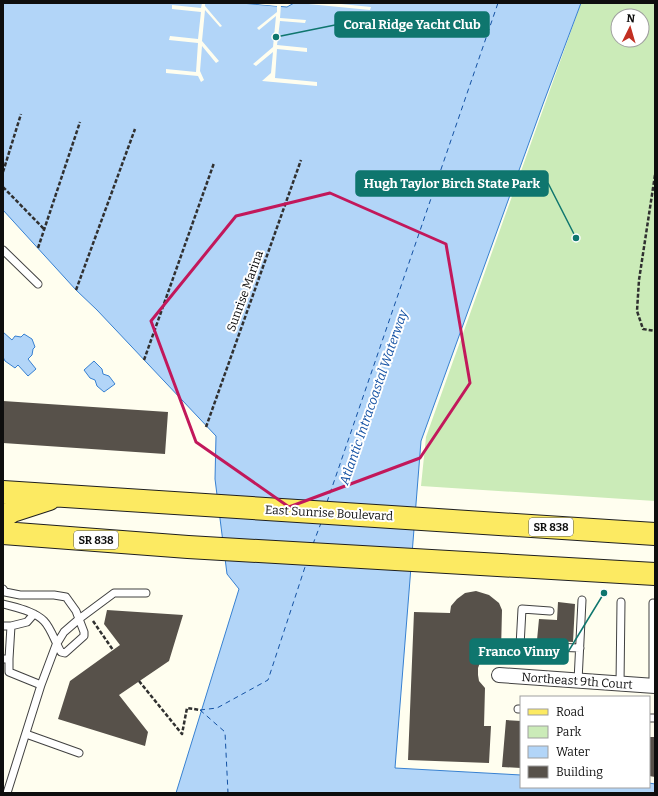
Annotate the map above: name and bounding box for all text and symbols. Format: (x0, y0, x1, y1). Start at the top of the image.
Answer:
north arrow (610, 8, 650, 48)
callout: Coral Ridge Yacht Club (335, 12, 489, 37)
text: N (626, 12, 636, 25)
text: Coral Ridge Yacht Club (343, 17, 481, 32)
callout: Hugh Taylor Birch State Park (356, 171, 548, 196)
text: Hugh Taylor Birch State Park (364, 176, 540, 191)
street label: Sunrise Marina (224, 248, 266, 334)
water label: Atlantic Intracoastal Waterway (336, 307, 411, 487)
street label: East Sunrise Boulevard (265, 503, 393, 523)
road number: SR 838 (529, 518, 573, 536)
road number: SR 838 (74, 531, 118, 549)
callout: Franco Vinny (470, 639, 568, 664)
text: Franco Vinny (478, 644, 560, 659)
street label: Northeast 9th Court (521, 670, 634, 692)
legend (520, 696, 650, 788)
text: Road (556, 705, 584, 719)
text: Park (556, 725, 582, 739)
text: Water (556, 745, 591, 759)
text: Building (556, 765, 603, 779)

